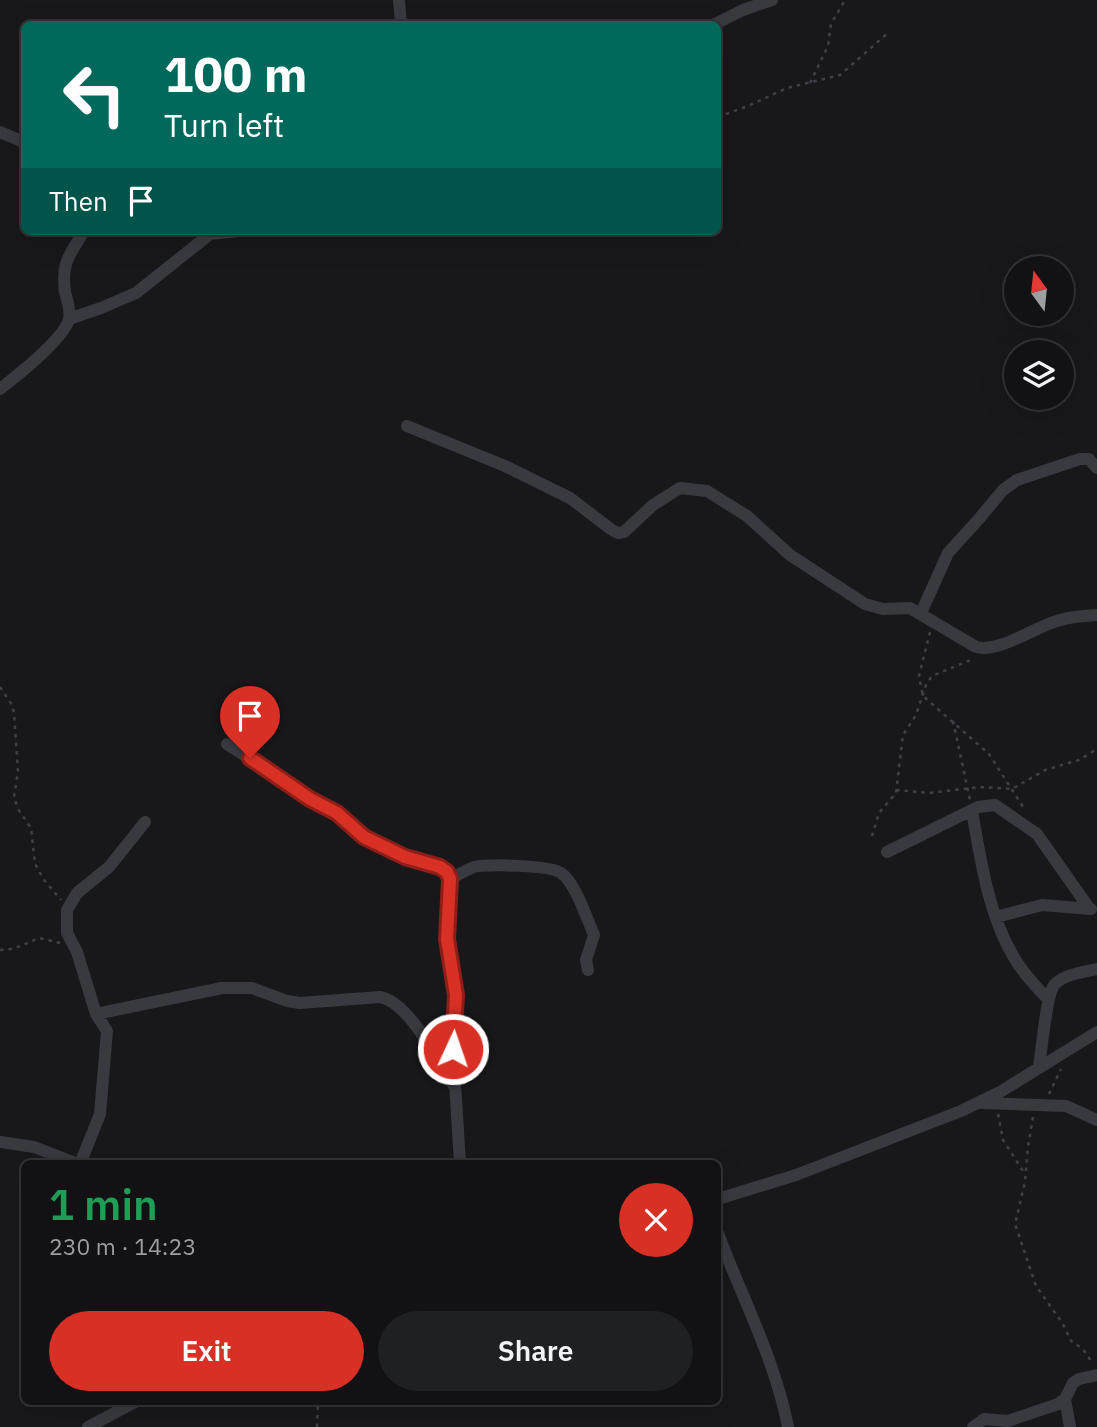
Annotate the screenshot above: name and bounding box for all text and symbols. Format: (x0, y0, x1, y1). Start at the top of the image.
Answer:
text: 100 m (164, 42, 308, 105)
icon: left (49, 49, 140, 140)
text: Turn left (164, 104, 284, 146)
icon: arrive (122, 182, 160, 220)
text: Then (49, 184, 108, 218)
north arrow (1004, 256, 1074, 326)
map controls (1004, 256, 1074, 410)
button: layers (1004, 340, 1074, 410)
pin (220, 686, 280, 758)
icon: arrive (231, 697, 269, 735)
position arrow (416, 1012, 490, 1086)
text: 1 min (49, 1177, 158, 1232)
button: close (619, 1183, 693, 1257)
text: 230 m · 14:23 (49, 1231, 196, 1261)
button: Exit (49, 1311, 364, 1391)
button: Share (378, 1311, 693, 1391)

